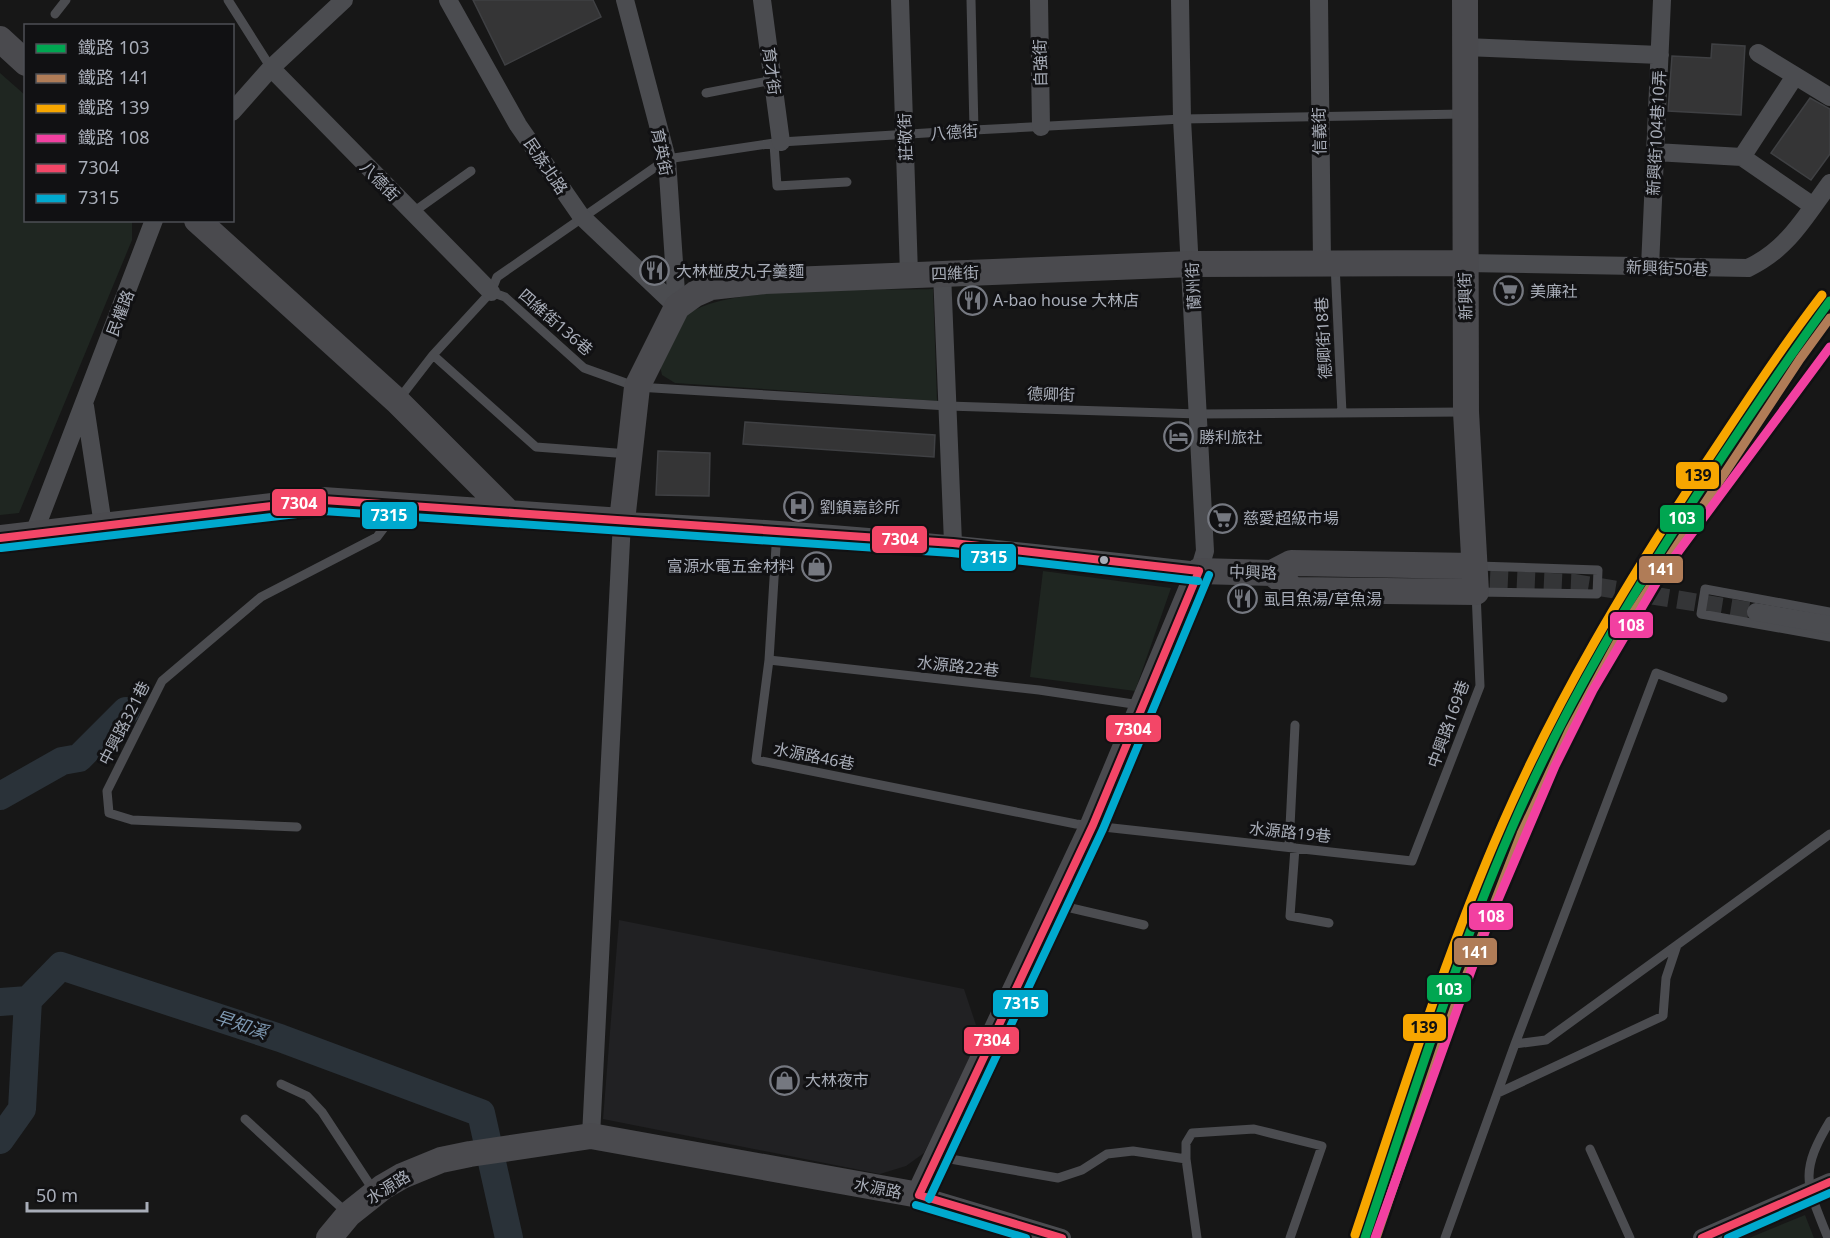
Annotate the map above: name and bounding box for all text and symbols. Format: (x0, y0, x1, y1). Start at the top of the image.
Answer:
legend (24, 24, 234, 222)
text: 鐵路 103 (78, 35, 150, 59)
street label: 自強街 (1029, 39, 1051, 87)
street label: 育才街 (758, 46, 786, 96)
text: 鐵路 141 (78, 65, 150, 89)
street label: 新興街104巷10弄 (1642, 70, 1670, 196)
text: 鐵路 139 (78, 95, 150, 119)
street label: 信義街 (1308, 107, 1330, 155)
street label: 莊敬街 (893, 113, 917, 161)
street label: 八德街 (929, 119, 979, 145)
text: 鐵路 108 (78, 125, 150, 149)
street label: 育英街 (647, 126, 677, 178)
street label: 民族北路 (519, 133, 573, 199)
text: 7304 (78, 155, 119, 179)
street label: 八德街 (355, 156, 405, 206)
text: 7315 (78, 185, 119, 209)
restaurant icon: 大林椪皮丸子羹麵 (639, 255, 671, 287)
street label: 新興街50巷 (1625, 256, 1709, 280)
place label: 大林椪皮丸子羹麵 (676, 260, 804, 282)
street label: 四維街 (931, 261, 979, 285)
street label: 蘭州街 (1181, 261, 1205, 311)
street label: 新興街 (1454, 272, 1476, 320)
supermarket icon: 美廉社 (1493, 275, 1525, 307)
place label: 美廉社 (1530, 280, 1578, 302)
street label: 四維街136巷 (514, 284, 598, 360)
restaurant icon: A-bao house 大林店 (956, 284, 988, 316)
street label: 民權路 (101, 287, 139, 339)
place label: A-bao house 大林店 (993, 289, 1139, 311)
street label: 德卿街18巷 (1310, 296, 1336, 380)
street label: 德卿街 (1027, 382, 1075, 406)
hotel icon: 勝利旅社 (1162, 421, 1194, 453)
place label: 勝利旅社 (1199, 426, 1263, 448)
line badge: 139 (1675, 461, 1720, 490)
text: 139 (1684, 464, 1712, 486)
line badge: 7304 (271, 488, 327, 517)
hospital icon: 劉鎮嘉診所 (783, 491, 815, 523)
text: 7304 (281, 492, 317, 514)
place label: 劉鎮嘉診所 (820, 496, 900, 518)
line badge: 7315 (361, 501, 418, 530)
supermarket icon: 慈愛超級市場 (1206, 502, 1238, 534)
text: 7315 (371, 504, 407, 526)
line badge: 103 (1659, 504, 1705, 533)
place label: 慈愛超級市場 (1243, 507, 1339, 529)
text: 103 (1668, 507, 1696, 529)
line badge: 7304 (871, 525, 928, 554)
text: 7304 (882, 528, 918, 550)
line badge: 7315 (960, 543, 1017, 572)
text: 7315 (971, 546, 1007, 568)
shop icon: 富源水電五金材料 (800, 550, 832, 582)
unlabelled marker (1098, 554, 1110, 566)
place label: 富源水電五金材料 (667, 555, 795, 577)
line badge: 141 (1638, 555, 1684, 584)
text: 141 (1647, 558, 1675, 580)
street label: 中興路 (1229, 560, 1277, 584)
restaurant icon: 虱目魚湯/草魚湯 (1227, 583, 1259, 615)
place label: 虱目魚湯/草魚湯 (1264, 588, 1382, 610)
line badge: 108 (1609, 611, 1654, 639)
text: 108 (1617, 614, 1645, 636)
street label: 水源路22巷 (916, 651, 1000, 681)
street label: 中興路321巷 (93, 677, 155, 769)
street label: 中興路169巷 (1422, 677, 1474, 771)
line badge: 7304 (1105, 714, 1162, 743)
text: 7304 (1115, 718, 1151, 740)
street label: 水源路46巷 (772, 737, 856, 775)
street label: 水源路19巷 (1248, 817, 1332, 847)
line badge: 108 (1468, 902, 1514, 931)
text: 108 (1477, 905, 1505, 927)
line badge: 141 (1453, 937, 1498, 966)
text: 141 (1461, 941, 1489, 963)
line badge: 103 (1426, 974, 1472, 1003)
text: 103 (1435, 978, 1463, 1000)
line badge: 7315 (992, 989, 1049, 1018)
text: 7315 (1003, 992, 1039, 1014)
water label: 早知溪 (212, 1004, 274, 1045)
line badge: 139 (1402, 1013, 1447, 1042)
text: 139 (1410, 1016, 1438, 1038)
line badge: 7304 (963, 1026, 1020, 1055)
text: 7304 (974, 1029, 1010, 1051)
shop icon: 大林夜市 (768, 1064, 800, 1096)
place label: 大林夜市 (805, 1069, 869, 1091)
street label: 水源路 (362, 1165, 414, 1209)
street label: 水源路 (852, 1173, 904, 1203)
scale bar (27, 1175, 147, 1213)
text: 50 m (36, 1183, 78, 1207)

